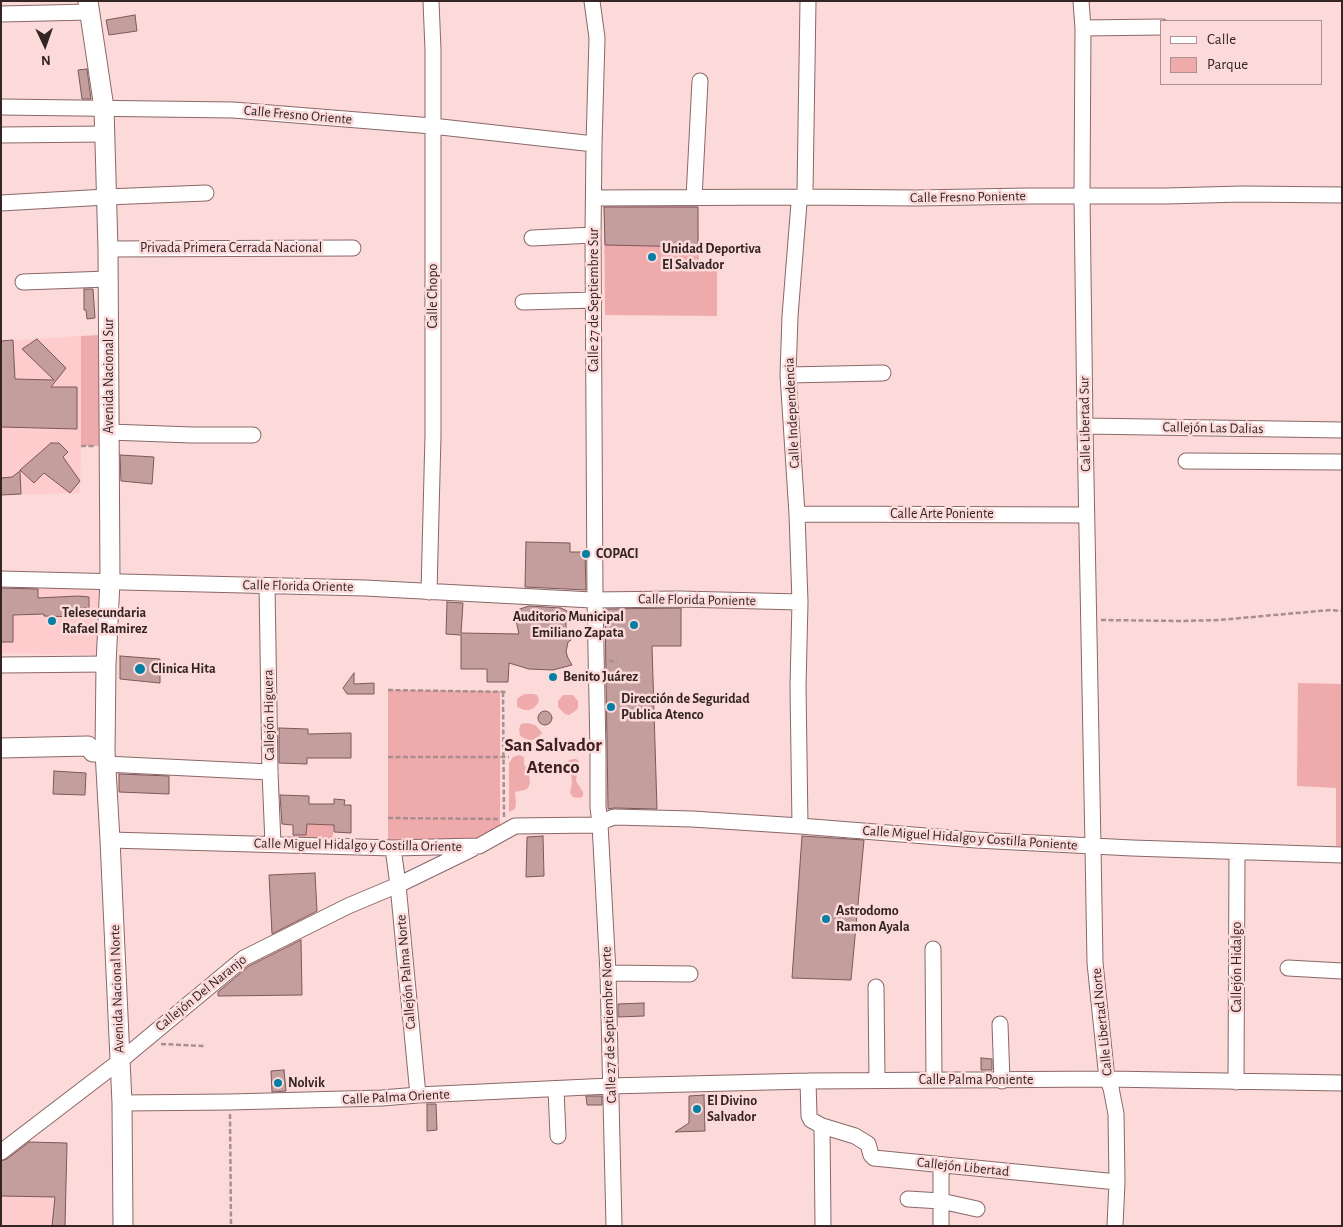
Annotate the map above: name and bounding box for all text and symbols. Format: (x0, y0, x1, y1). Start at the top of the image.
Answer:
north arrow (20, 20, 70, 70)
legend (1160, 20, 1323, 85)
text: Calle (1207, 32, 1236, 47)
text: N (41, 53, 51, 67)
text: Parque (1207, 57, 1248, 72)
street label: Calle Fresno Oriente (243, 102, 353, 128)
street label: Calle Fresno Poniente (910, 188, 1026, 206)
street label: Calle 27 de Septiembre Sur (586, 228, 602, 372)
street label: Privada Primera Cerrada Nacional (140, 240, 322, 256)
place label: Unidad Deportiva El Salvador (662, 241, 761, 274)
marker: Unidad Deportiva El Salvador (646, 251, 658, 263)
street label: Calle Chopo (425, 264, 441, 328)
street label: Avenida Nacional Sur (101, 318, 117, 434)
street label: Calle Independencia (781, 357, 803, 469)
street label: Calle Libertad Sur (1076, 376, 1094, 472)
street label: Callejón Las Dalias (1162, 419, 1264, 437)
street label: Calle Arte Poniente (890, 506, 994, 522)
place label: COPACI (596, 546, 639, 562)
marker: COPACI (580, 548, 592, 560)
street label: Calle Florida Oriente (242, 577, 354, 595)
street label: Calle Florida Poniente (638, 591, 756, 609)
place label: Telesecundaria Rafael Ramirez (62, 605, 147, 638)
place label: Auditorio Municipal Emiliano Zapata (513, 609, 624, 642)
marker: Telesecundaria Rafael Ramirez (46, 615, 58, 627)
marker: Auditorio Municipal Emiliano Zapata (628, 619, 640, 631)
place label: Clinica Hita (151, 661, 216, 677)
marker: Clinica Hita (133, 662, 147, 676)
street label: Callejón Higuera (260, 669, 278, 761)
place label: Benito Juárez (563, 669, 638, 685)
marker: Benito Juárez (547, 671, 559, 683)
place label: Dirección de Seguridad Publica Atenco (621, 691, 750, 724)
marker: Dirección de Seguridad Publica Atenco (605, 701, 617, 713)
district label: San Salvador Atenco (504, 734, 602, 778)
street label: Calle Miguel Hidalgo y Costilla Poniente (862, 822, 1078, 854)
street label: Calle Miguel Hidalgo y Costilla Oriente (254, 835, 462, 855)
place label: Astrodomo Ramon Ayala (836, 903, 910, 936)
marker: Astrodomo Ramon Ayala (820, 913, 832, 925)
street label: Callejón Palma Norte (393, 914, 419, 1030)
street label: Callejón Hidalgo (1229, 922, 1245, 1012)
street label: Avenida Nacional Norte (106, 924, 128, 1054)
street label: Calle 27 de Septiembre Norte (598, 946, 620, 1104)
street label: Callejón Del Naranjo (152, 951, 250, 1035)
street label: Calle Libertad Norte (1088, 967, 1116, 1077)
street label: Calle Palma Poniente (919, 1072, 1033, 1088)
place label: Nolvik (288, 1075, 325, 1091)
marker: Nolvik (272, 1077, 284, 1089)
street label: Calle Palma Oriente (342, 1086, 450, 1108)
place label: El Divino Salvador (707, 1093, 757, 1126)
marker: El Divino Salvador (691, 1103, 703, 1115)
street label: Callejón Libertad (916, 1154, 1010, 1180)

